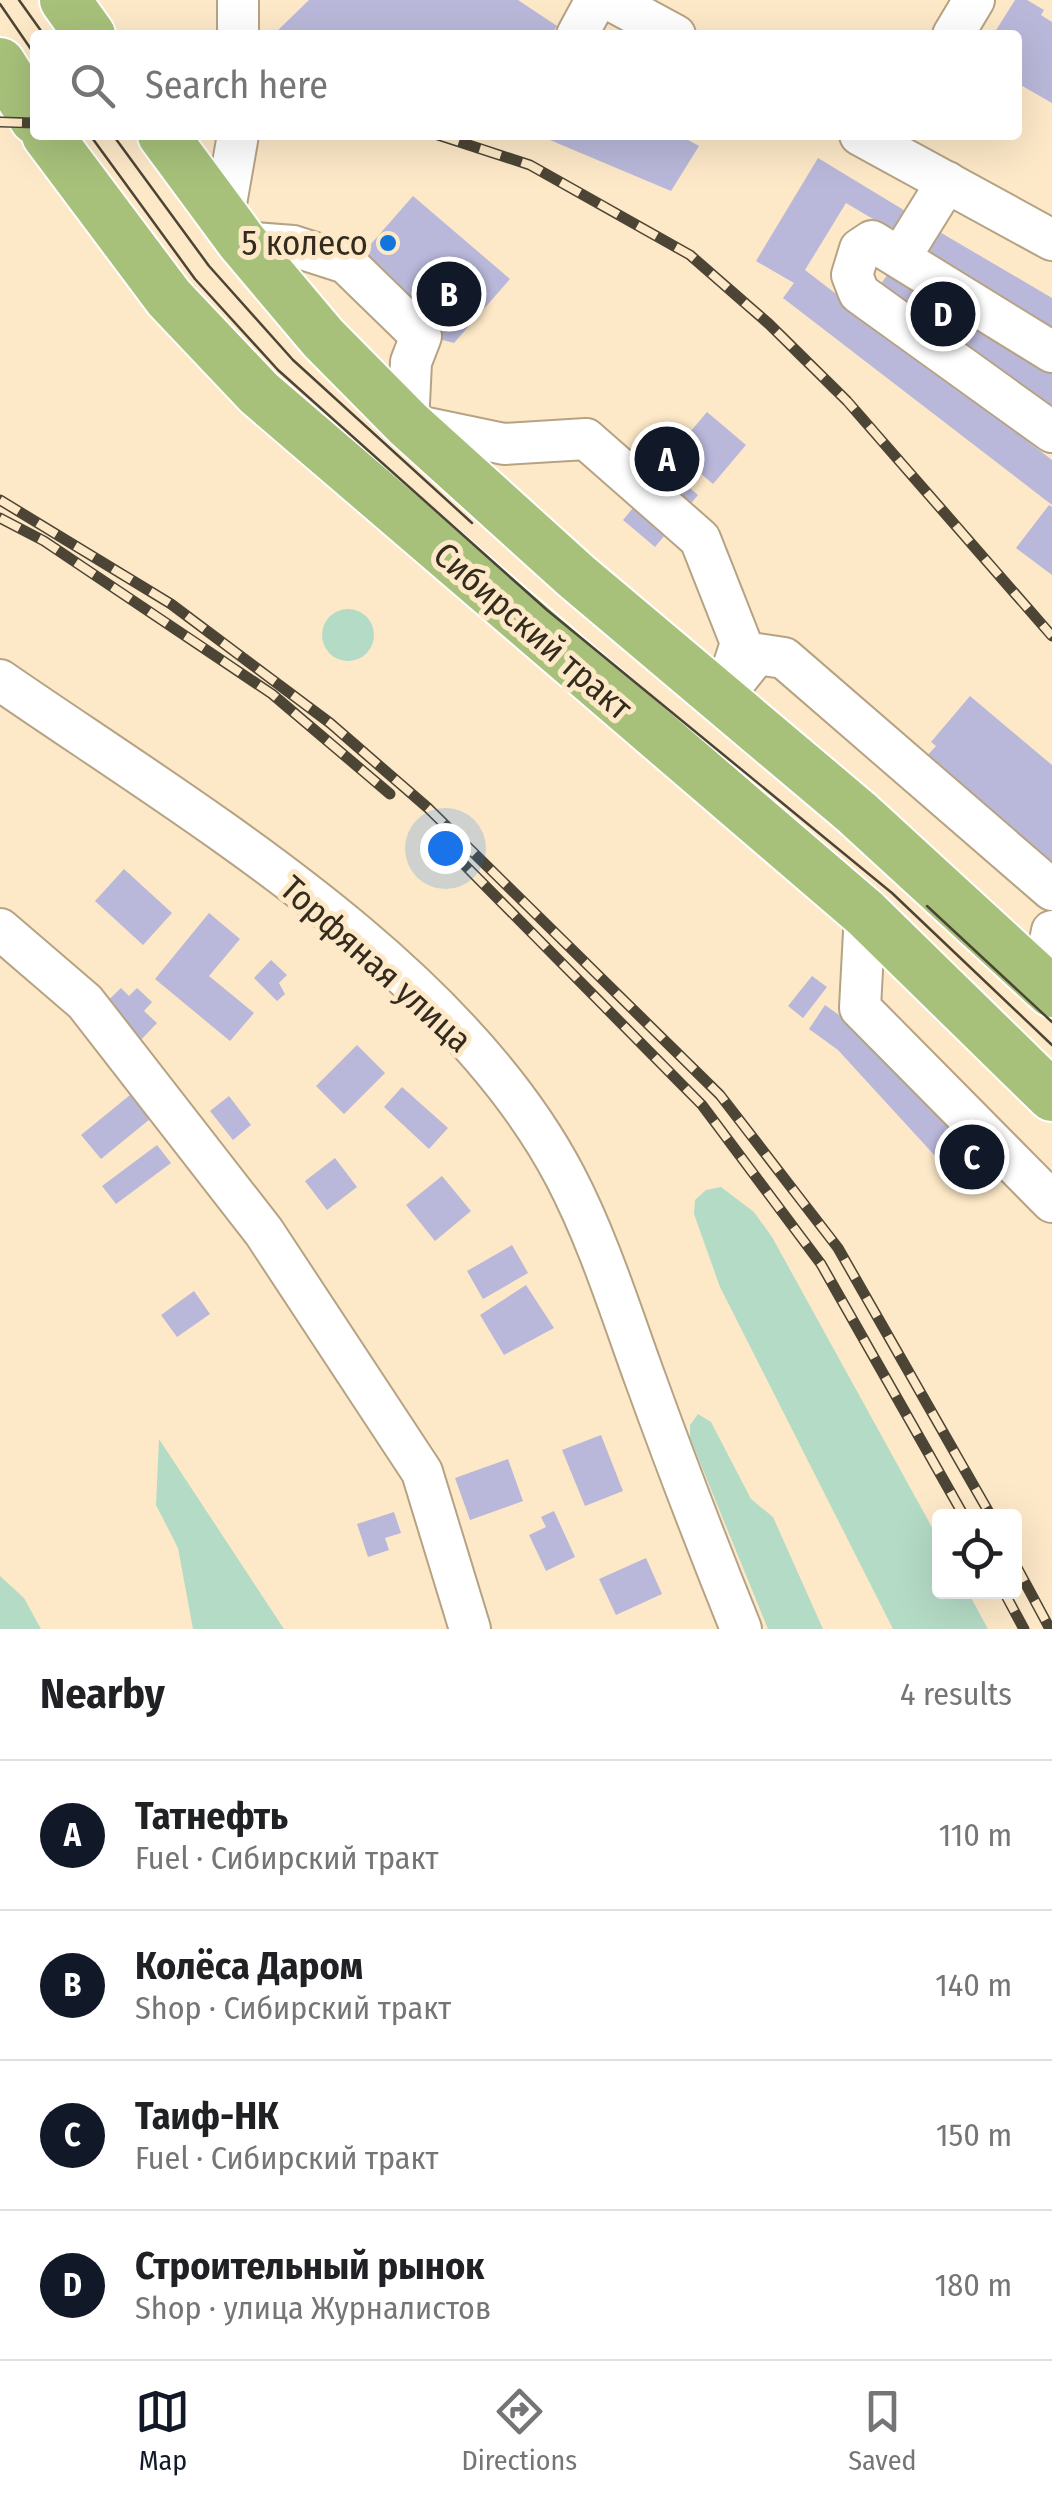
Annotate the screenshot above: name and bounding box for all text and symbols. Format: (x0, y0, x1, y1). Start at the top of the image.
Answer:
search box (30, 30, 1022, 140)
icon: search (65, 58, 120, 113)
text: Search here (145, 62, 328, 108)
place label: 5 колесо (242, 222, 368, 264)
marker: 5 колесо (377, 232, 399, 254)
pin: B (416, 256, 482, 332)
pin: D (910, 276, 976, 352)
pin: A (634, 422, 700, 496)
street label: Сибирский тракт (425, 533, 641, 729)
your location (420, 823, 471, 874)
street label: Торфяная улица (272, 867, 480, 1061)
pin: C (940, 1120, 1004, 1194)
map controls (932, 1509, 1022, 1599)
button: locate (932, 1509, 1022, 1599)
text: Nearby (40, 1669, 165, 1719)
text: 4 results (900, 1675, 1012, 1713)
text: Татнефть (135, 1793, 288, 1839)
text: A (64, 1816, 81, 1854)
text: 110 m (939, 1816, 1012, 1854)
text: Fuel · Сибирский тракт (135, 1839, 438, 1877)
text: Колёса Даром (135, 1943, 363, 1989)
text: B (64, 1966, 81, 2004)
text: 140 m (935, 1966, 1012, 2004)
text: Shop · Сибирский тракт (135, 1989, 451, 2027)
text: Таиф-НК (135, 2093, 279, 2139)
text: C (64, 2116, 81, 2154)
text: 150 m (936, 2116, 1012, 2154)
text: Fuel · Сибирский тракт (135, 2139, 438, 2177)
text: Строительный рынок (135, 2243, 484, 2289)
text: D (63, 2266, 82, 2304)
text: 180 m (935, 2266, 1012, 2304)
text: Shop · улица Журналистов (135, 2289, 491, 2327)
tab: Map (135, 2384, 190, 2477)
tab: Directions (461, 2384, 577, 2477)
tab: Saved (848, 2384, 917, 2477)

